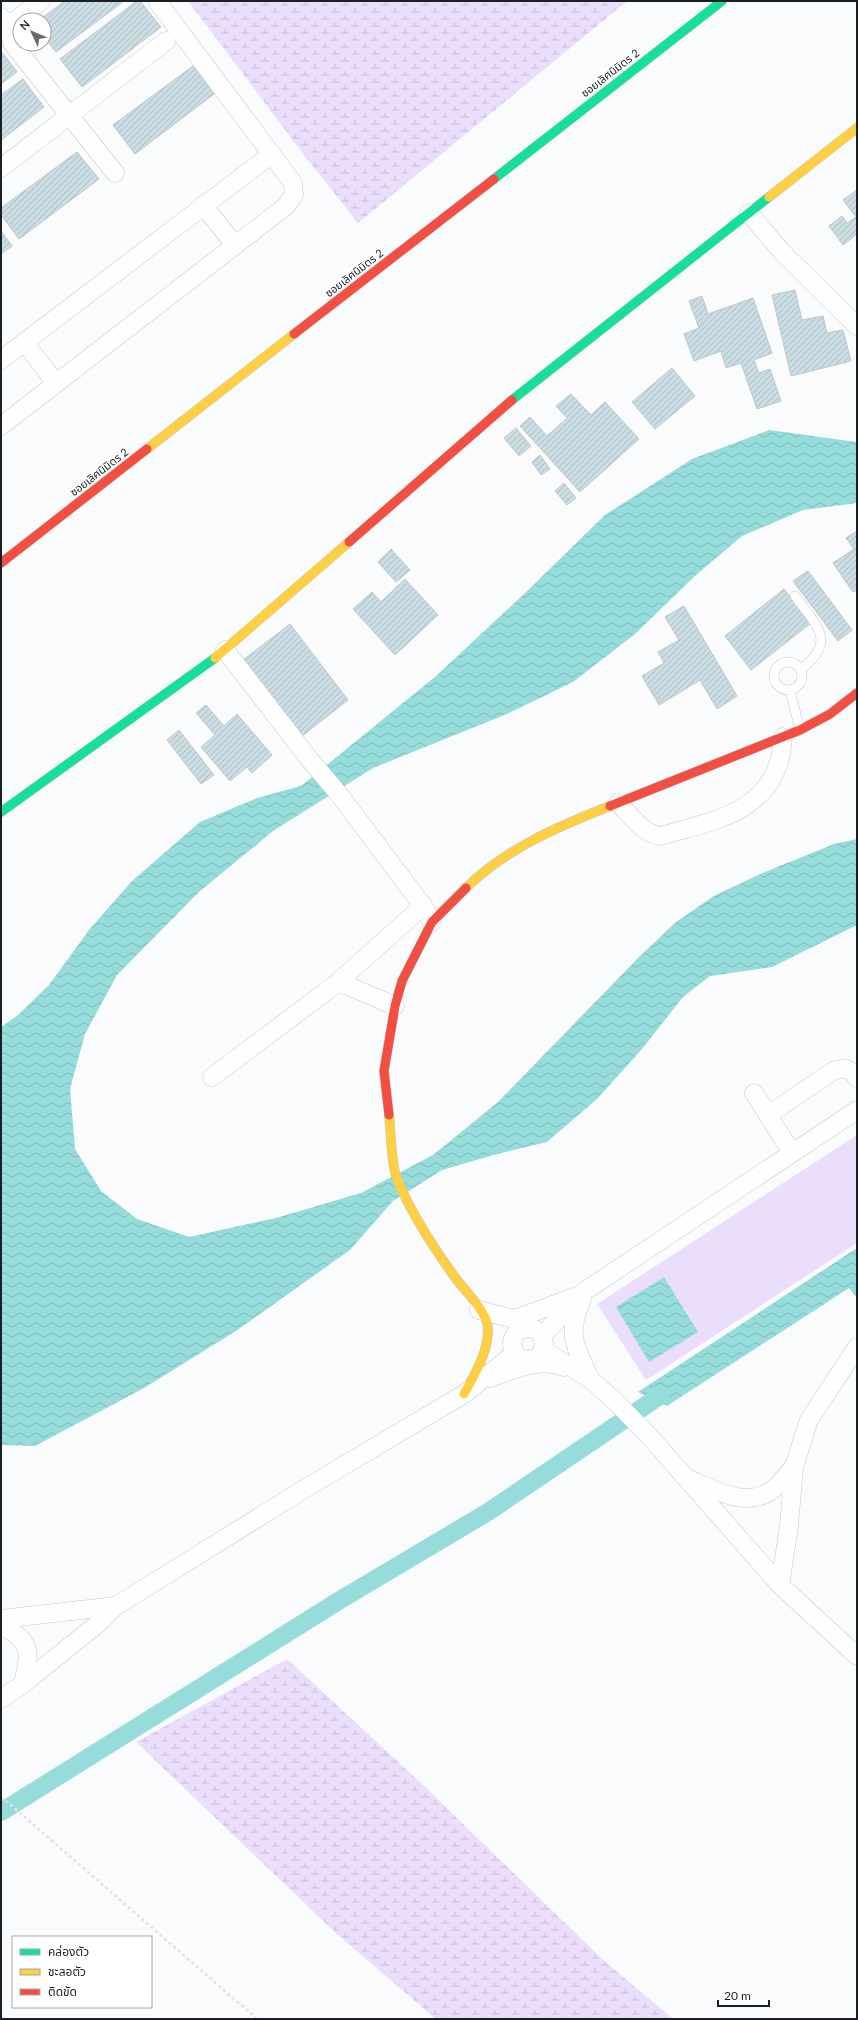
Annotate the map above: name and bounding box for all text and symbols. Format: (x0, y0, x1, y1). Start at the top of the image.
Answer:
north arrow (12, 12, 52, 52)
text: N (17, 17, 32, 32)
street label: ซอยเลิศนิมิตร 2 (578, 46, 641, 99)
street label: ซอยเลิศนิมิตร 2 (322, 246, 385, 299)
street label: ซอยเลิศนิมิตร 2 (67, 445, 130, 498)
legend (12, 1936, 152, 2008)
text: คล่องตัว (48, 1944, 89, 1959)
text: ชะลอตัว (48, 1964, 86, 1979)
scale bar (718, 1982, 769, 2008)
text: ติดขัด (48, 1984, 77, 1999)
text: 20 m (724, 1988, 751, 2003)

